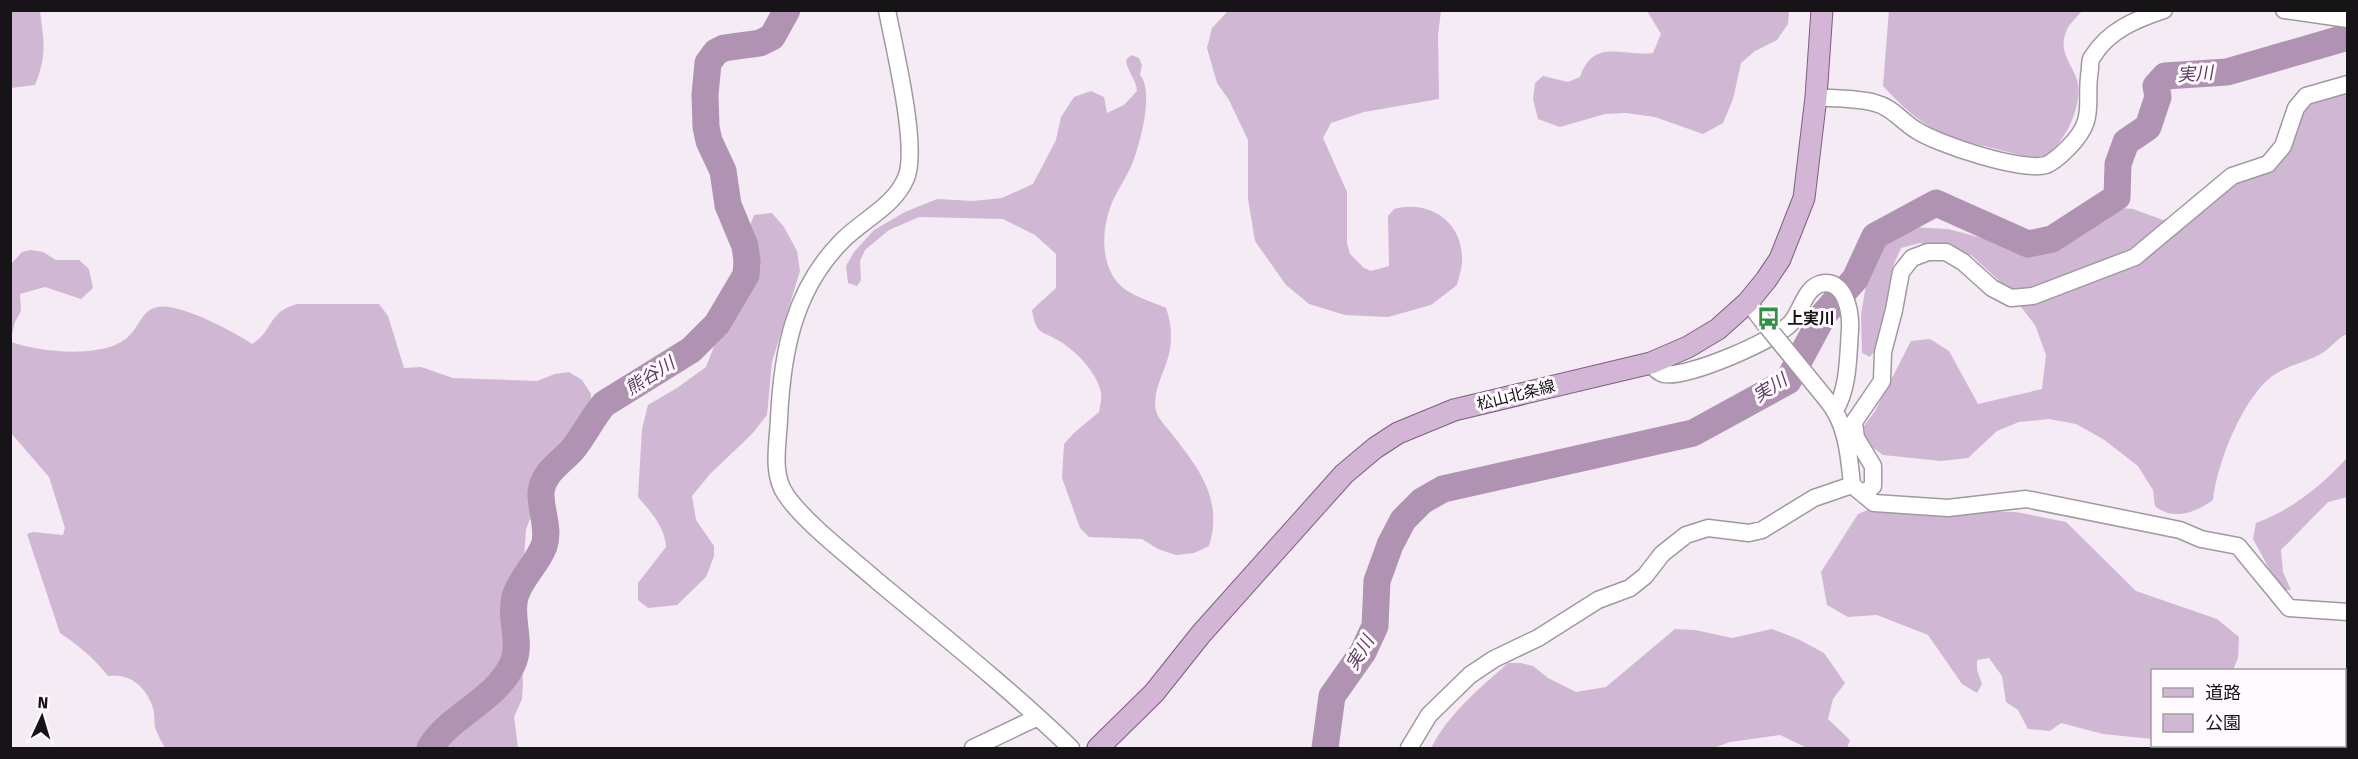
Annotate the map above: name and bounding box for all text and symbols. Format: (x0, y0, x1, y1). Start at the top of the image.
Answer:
water label: 実川 (2176, 62, 2216, 86)
bus stop icon: 上実川 (1756, 305, 1782, 331)
place label: 上実川 (1787, 309, 1835, 328)
water label: 熊谷川 (621, 351, 680, 400)
water label: 実川 (1749, 368, 1793, 407)
street label: 松山北条線 (1475, 376, 1557, 414)
water label: 実川 (1341, 630, 1380, 674)
legend (2151, 669, 2346, 747)
text: 道路 (2205, 682, 2241, 704)
north arrow (12, 687, 72, 747)
text: N (37, 693, 49, 712)
text: 公園 (2205, 712, 2241, 734)

